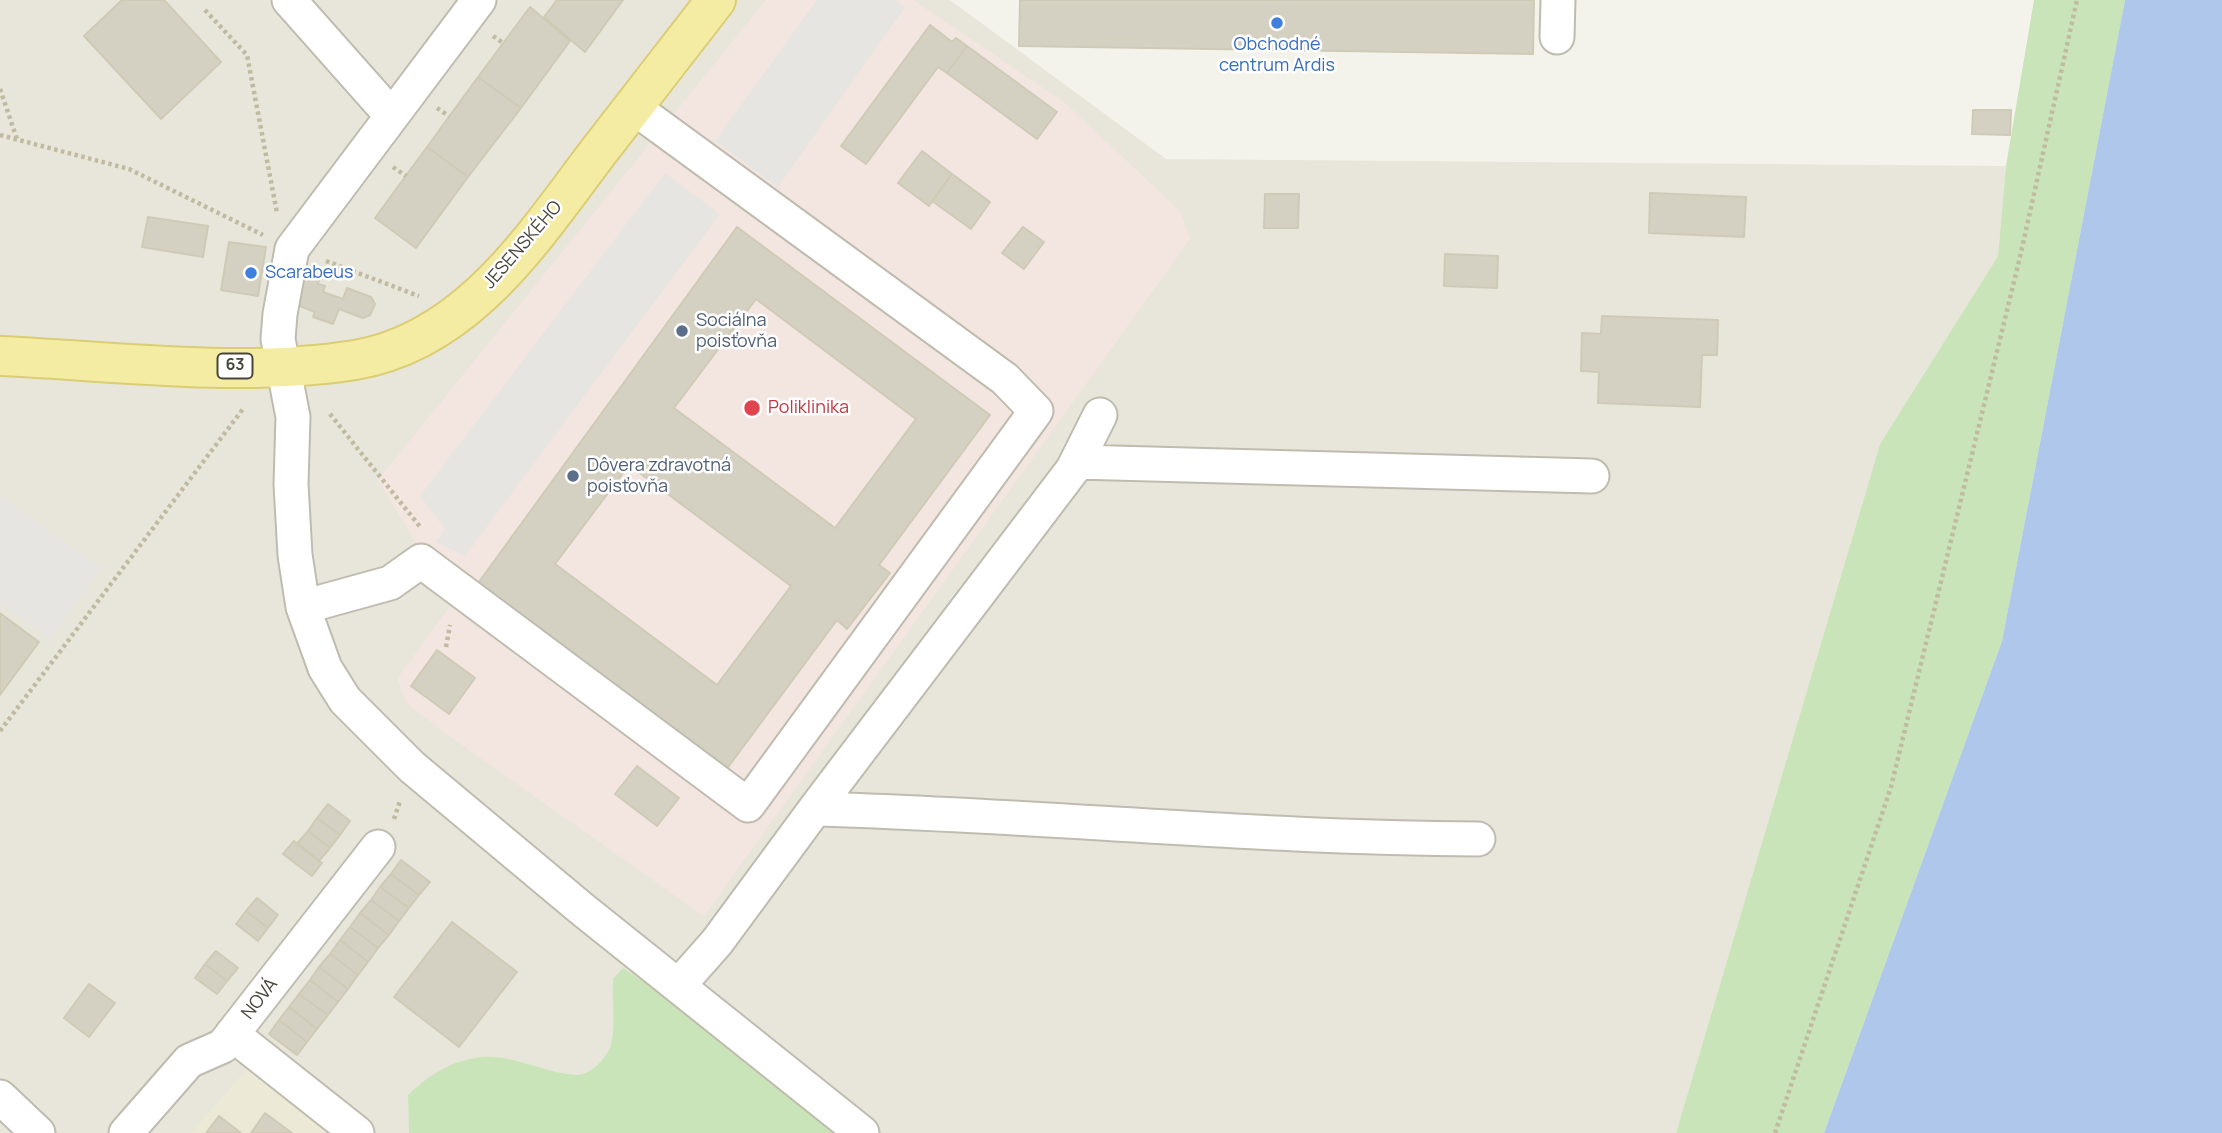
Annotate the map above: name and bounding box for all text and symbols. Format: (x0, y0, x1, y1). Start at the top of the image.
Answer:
marker: Obchodné centrum Ardis (1269, 15, 1285, 31)
place label: Obchodné centrum Ardis (1219, 34, 1335, 76)
street label: JESENSKÉHO (479, 197, 567, 293)
place label: Scarabeus (265, 262, 353, 284)
marker: Scarabeus (243, 265, 259, 281)
place label: Sociálna poisťovňa (696, 310, 777, 352)
marker: Sociálna poisťovňa (674, 323, 690, 339)
road number: 63 (218, 354, 252, 378)
place label: Poliklinika (768, 397, 849, 419)
marker: Poliklinika (742, 398, 762, 418)
place label: Dôvera zdravotná poisťovňa (587, 455, 731, 498)
marker: Dôvera zdravotná poisťovňa (565, 468, 581, 484)
street label: NOVÁ (237, 974, 283, 1024)

